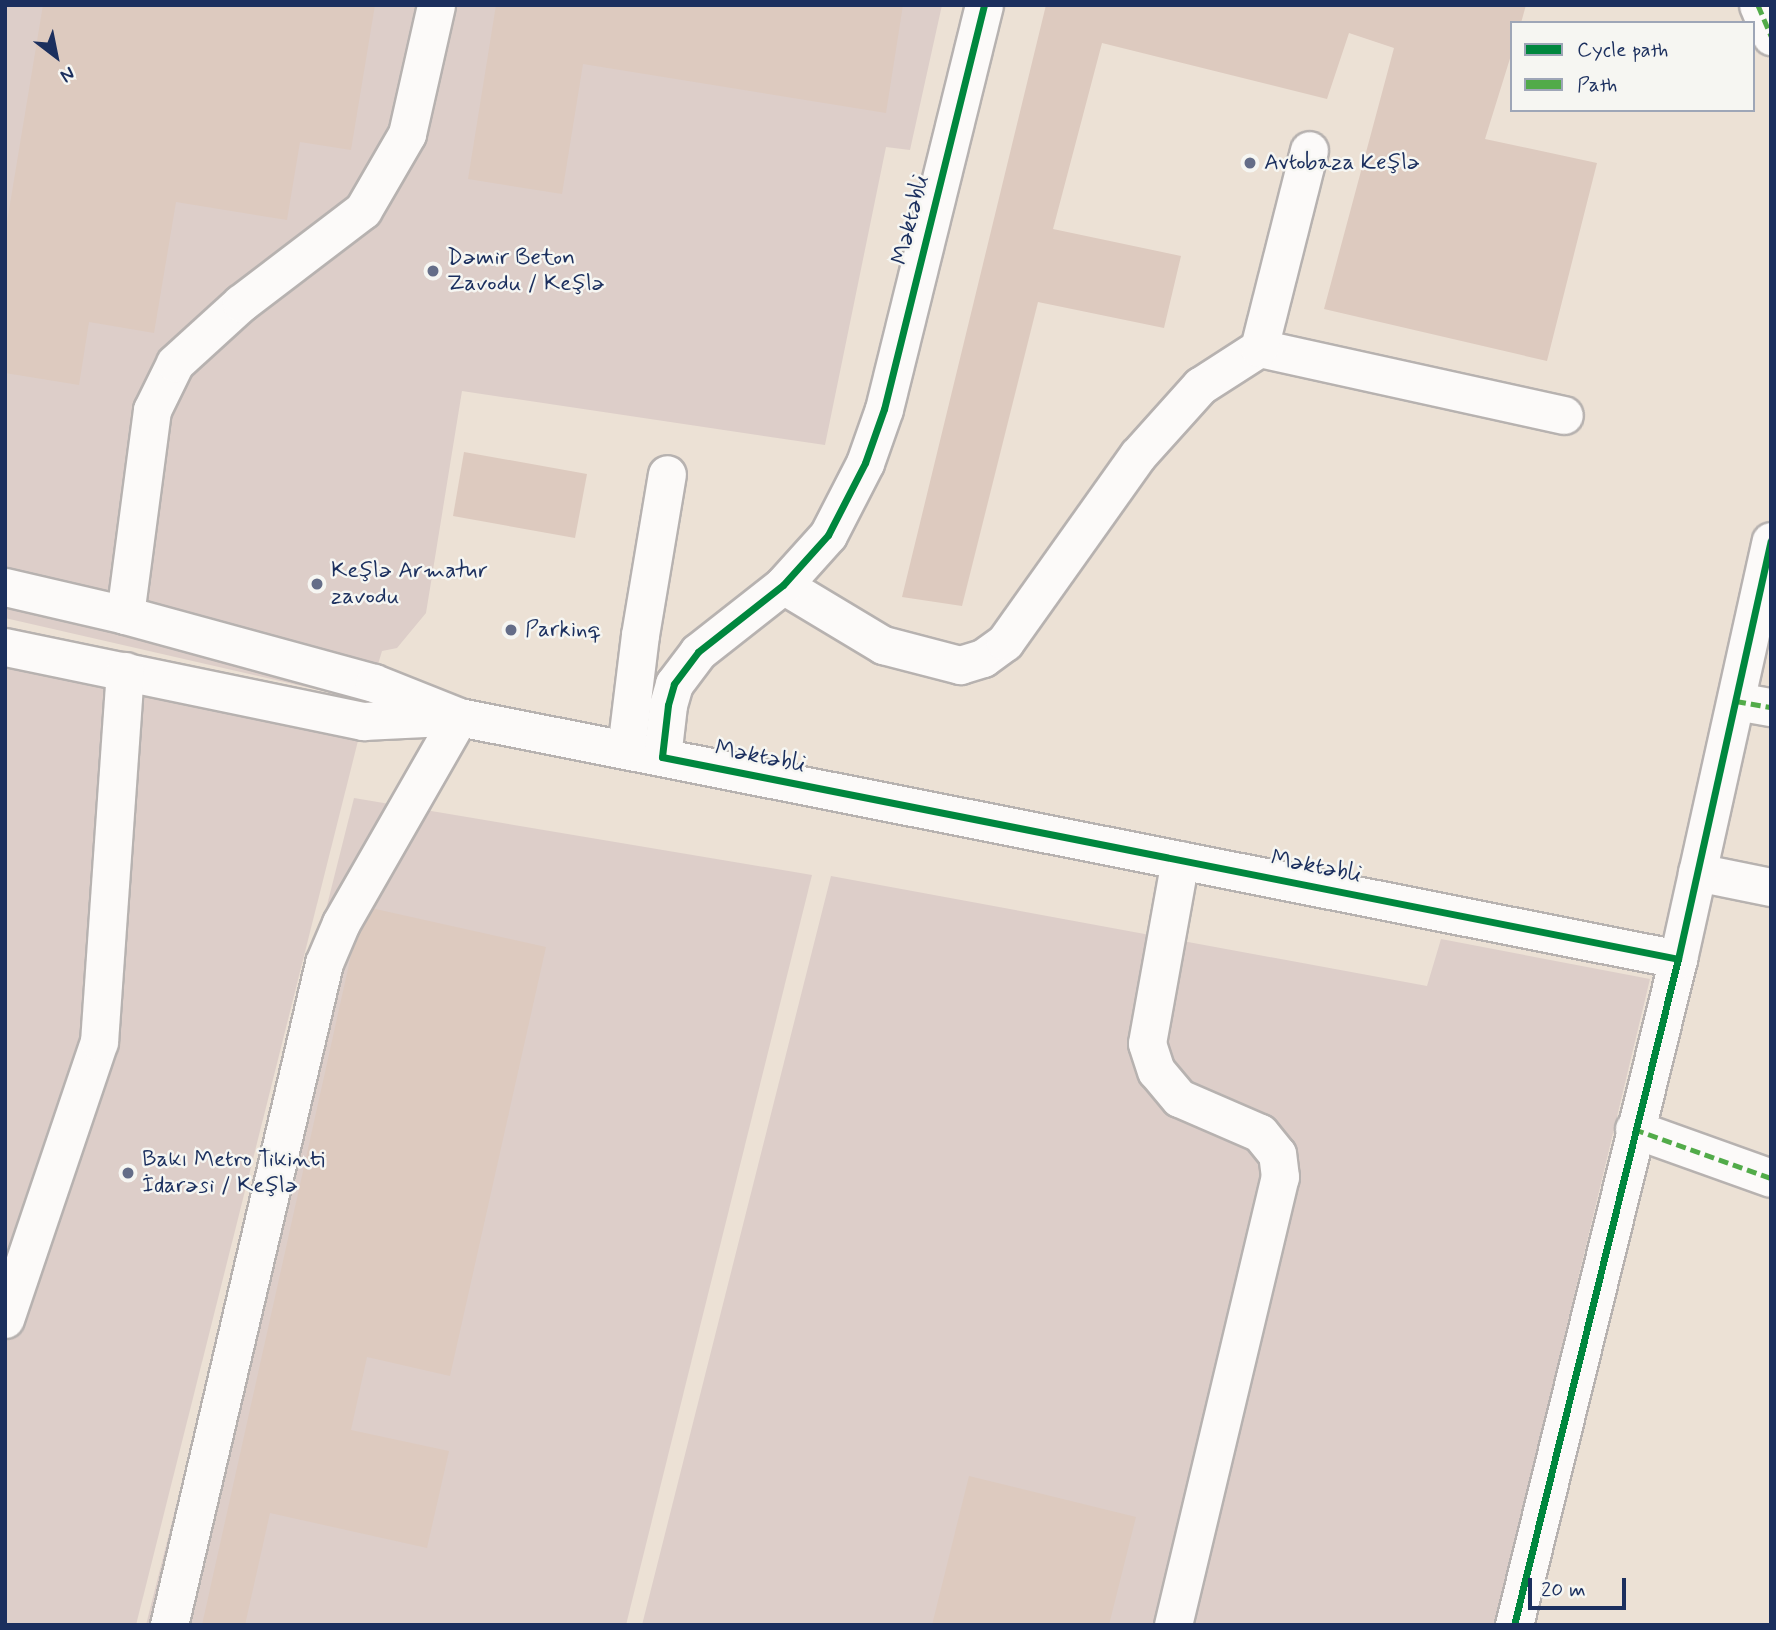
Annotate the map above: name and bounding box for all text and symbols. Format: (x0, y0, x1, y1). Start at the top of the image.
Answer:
north arrow (21, 21, 91, 91)
legend (1510, 21, 1755, 112)
text: Cycle path (1577, 36, 1668, 64)
text: N (55, 60, 79, 88)
text: Path (1577, 71, 1617, 99)
place label: Avtobaza Keşlə (1264, 149, 1422, 177)
marker: Avtobaza Keşlə (1242, 155, 1258, 171)
street label: Məktəbli (887, 172, 935, 268)
place label: Dəmir Beton Zavodu / Keşlə (447, 244, 605, 298)
marker: Dəmir Beton Zavodu / Keşlə (425, 263, 441, 279)
place label: Keşlə Armatur zavodu (331, 557, 488, 611)
marker: Keşlə Armatur zavodu (309, 576, 325, 592)
place label: Parkinq (525, 616, 601, 644)
marker: Parkinq (503, 622, 519, 638)
street label: Məktəbli (712, 735, 808, 779)
street label: Məktəbli (1268, 845, 1364, 889)
place label: Bakı Metro Tikinti İdarəsi / Keşlə (142, 1146, 325, 1200)
marker: Bakı Metro Tikinti İdarəsi / Keşlə (120, 1165, 136, 1181)
scale bar (1531, 1564, 1629, 1608)
text: 20 m (1541, 1576, 1586, 1604)

